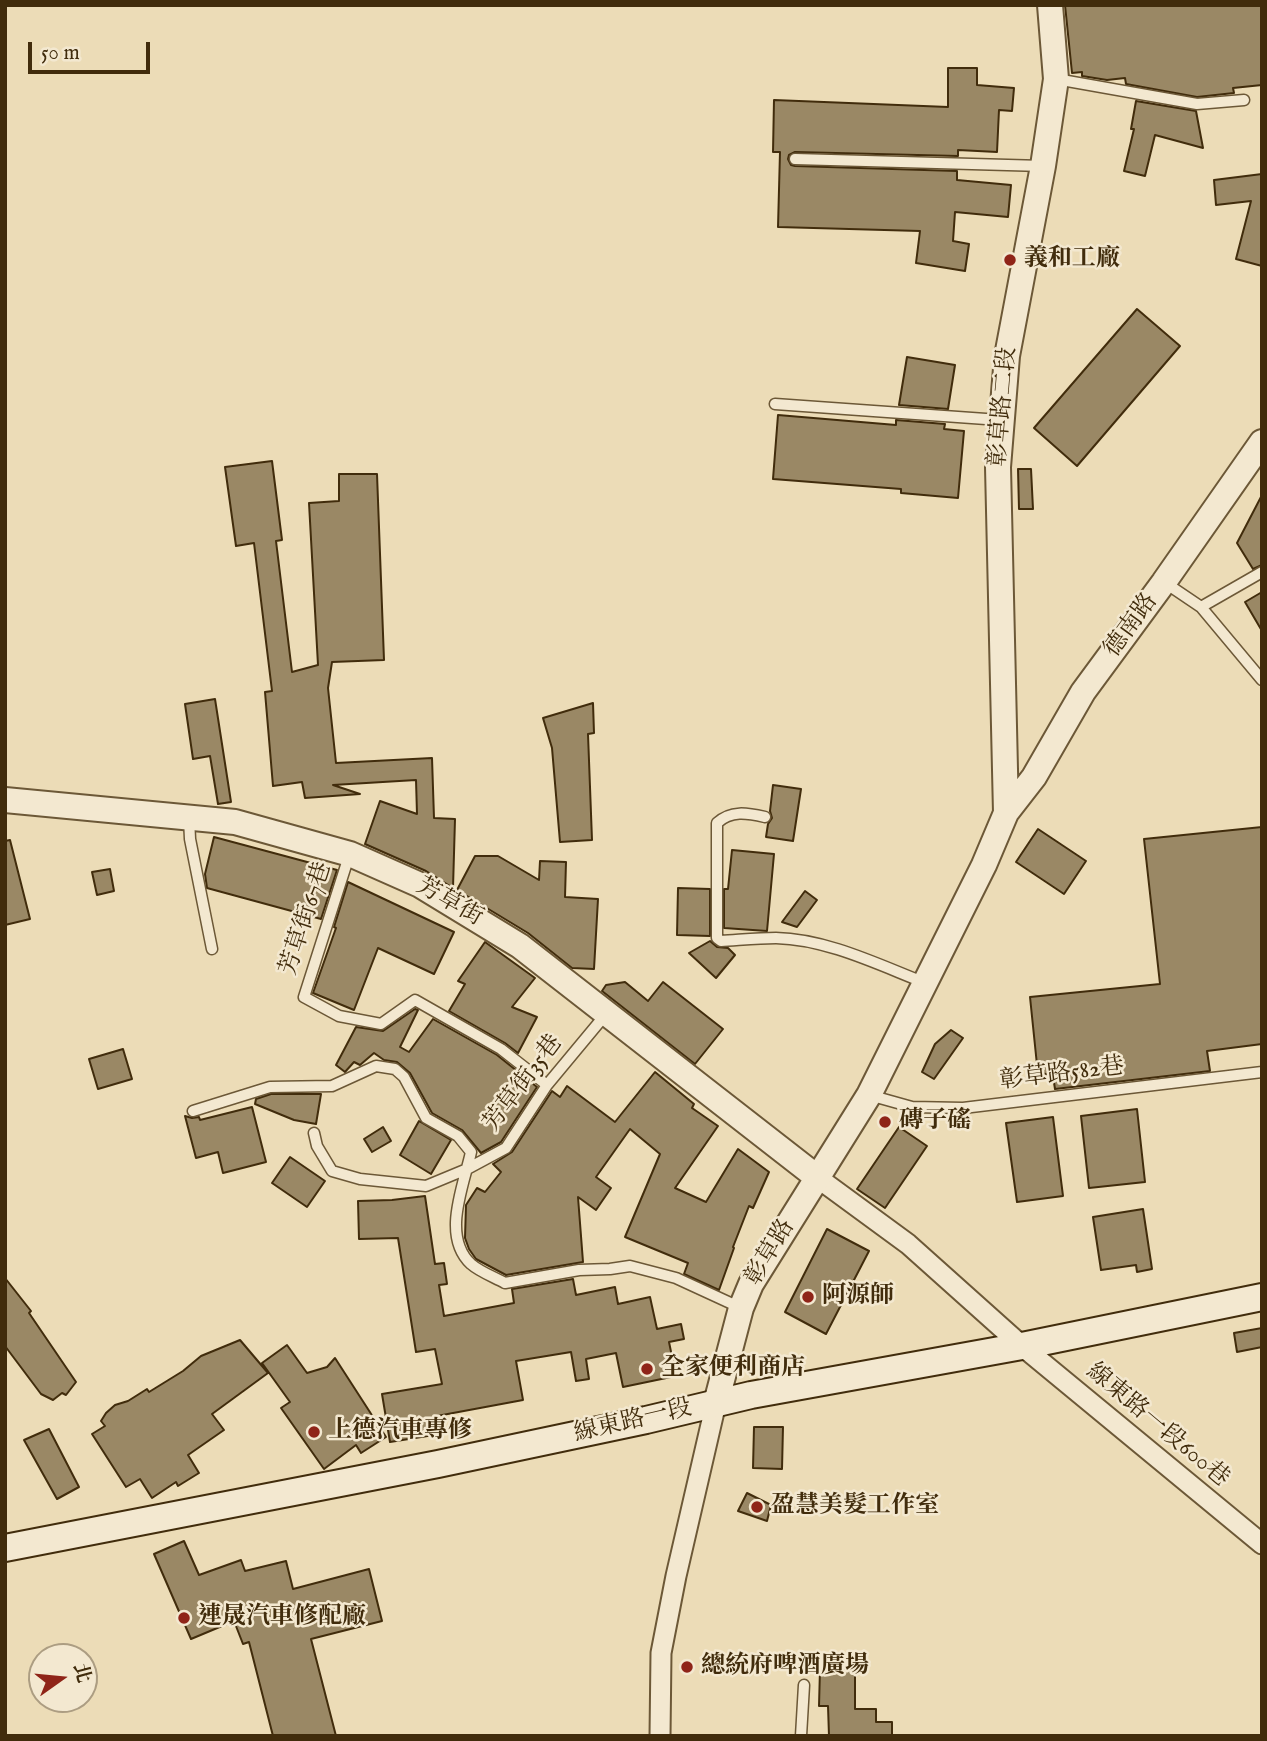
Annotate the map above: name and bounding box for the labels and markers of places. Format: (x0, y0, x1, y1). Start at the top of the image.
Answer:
place label: 義和工廠 (1024, 246, 1120, 274)
marker: 義和工廠 (1002, 252, 1018, 268)
place label: 磚子磘 (899, 1108, 971, 1136)
marker: 磚子磘 (877, 1114, 893, 1130)
place label: 阿源師 (822, 1283, 894, 1311)
marker: 阿源師 (800, 1289, 816, 1305)
place label: 全家便利商店 (661, 1355, 805, 1383)
marker: 全家便利商店 (639, 1361, 655, 1377)
place label: 上德汽車專修 (328, 1418, 472, 1446)
marker: 上德汽車專修 (306, 1424, 322, 1440)
place label: 盈慧美髮工作室 (771, 1493, 939, 1521)
marker: 盈慧美髮工作室 (749, 1499, 765, 1515)
place label: 連晟汽車修配廠 (198, 1604, 366, 1632)
marker: 連晟汽車修配廠 (176, 1610, 192, 1626)
place label: 總統府啤酒廣場 (701, 1653, 869, 1681)
marker: 總統府啤酒廣場 (679, 1659, 695, 1675)

